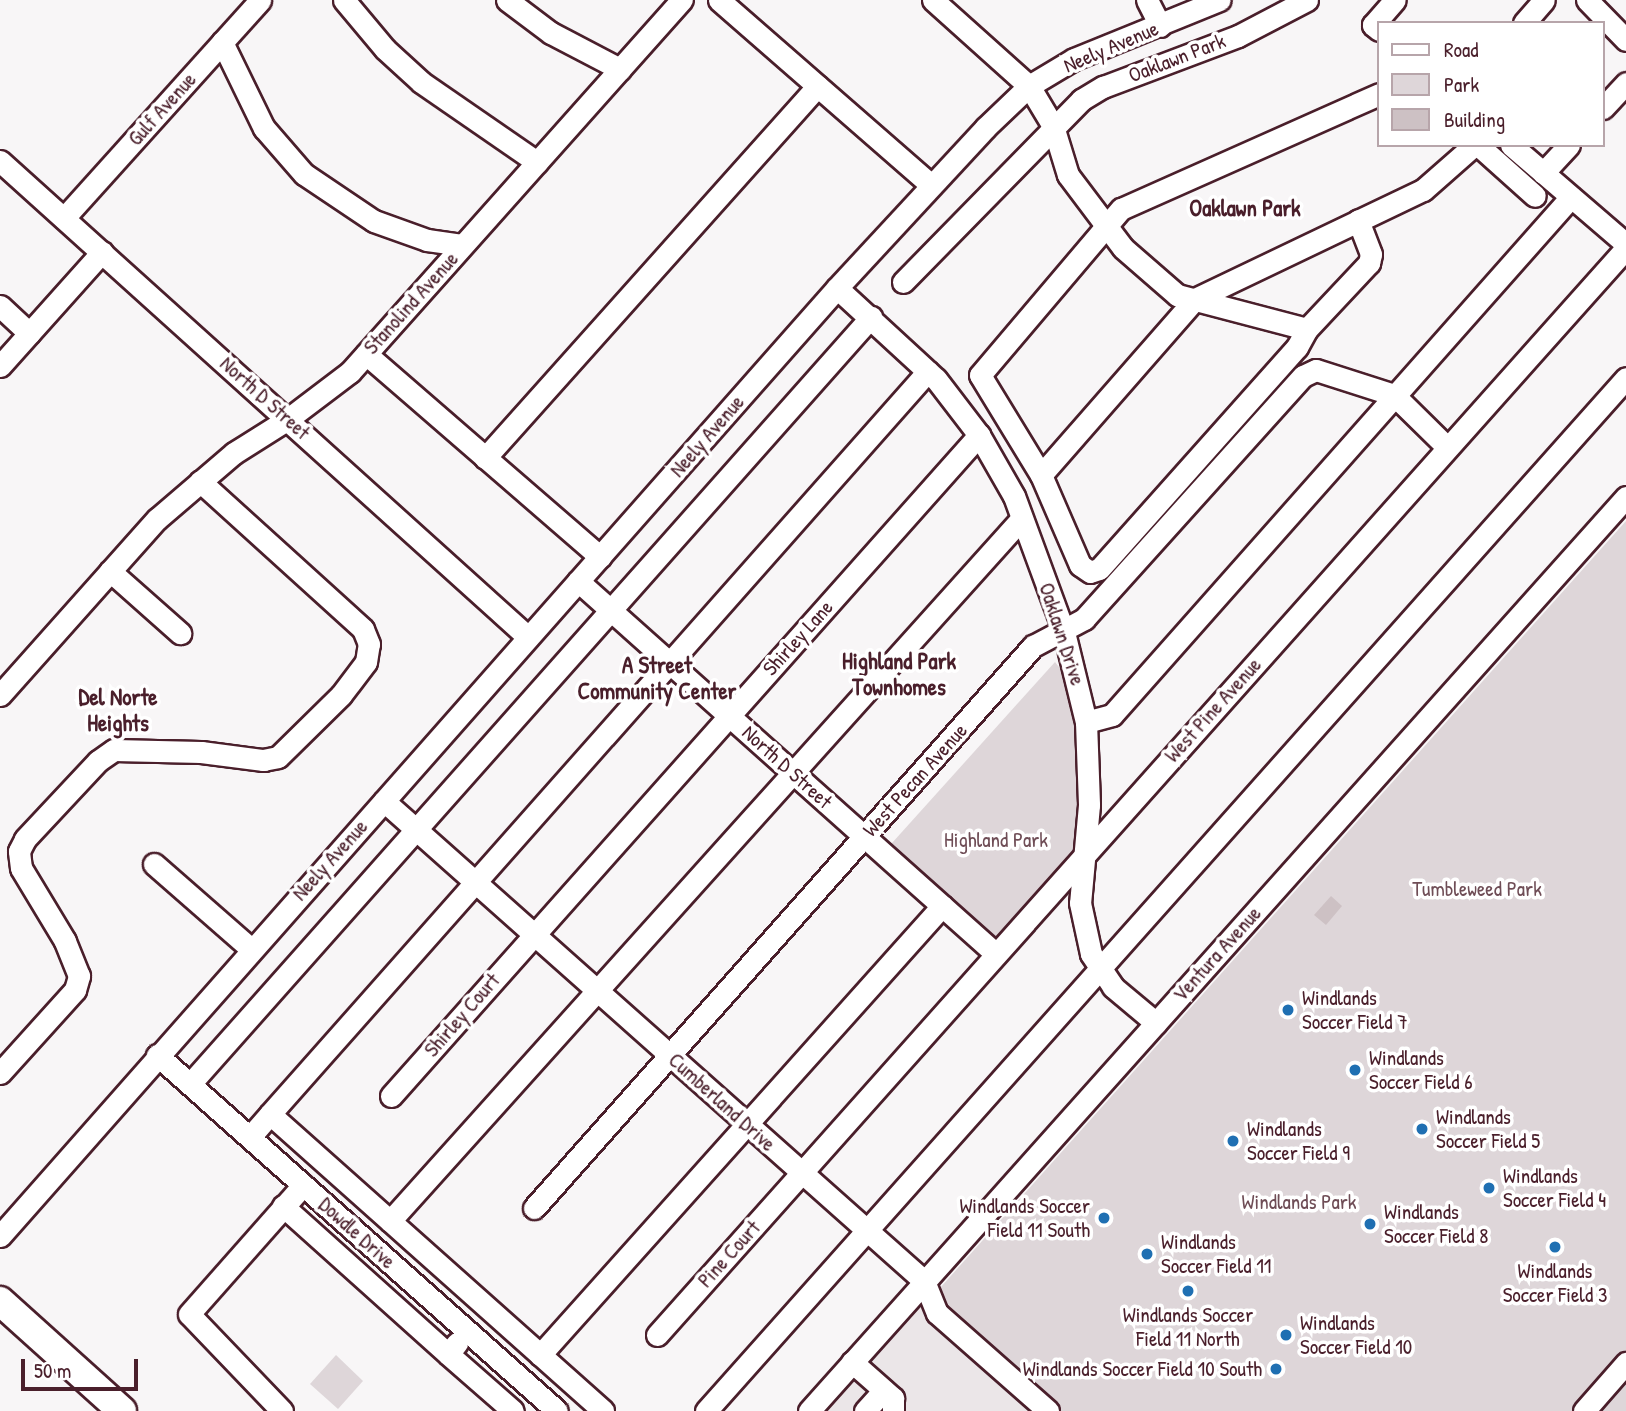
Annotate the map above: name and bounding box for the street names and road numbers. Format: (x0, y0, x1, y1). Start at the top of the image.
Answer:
street label: Neely Avenue (1060, 16, 1162, 78)
street label: Oaklawn Park (1125, 28, 1229, 88)
street label: Gulf Avenue (123, 67, 201, 151)
street label: Stanolind Avenue (358, 247, 464, 359)
street label: North D Street (215, 351, 315, 445)
street label: Neely Avenue (665, 390, 749, 482)
street label: Oaklawn Drive (1034, 580, 1090, 688)
street label: Shirley Lane (758, 595, 838, 681)
street label: West Pine Avenue (1159, 652, 1267, 768)
street label: West Pecan Avenue (858, 718, 972, 842)
street label: North D Street (737, 720, 837, 814)
street label: Neely Avenue (287, 814, 373, 906)
street label: Ventura Avenue (1168, 901, 1266, 1007)
street label: Shirley Court (419, 968, 505, 1062)
street label: Cumberland Drive (663, 1047, 781, 1157)
street label: Dowdle Drive (313, 1192, 401, 1274)
street label: Pine Court (692, 1215, 766, 1293)

